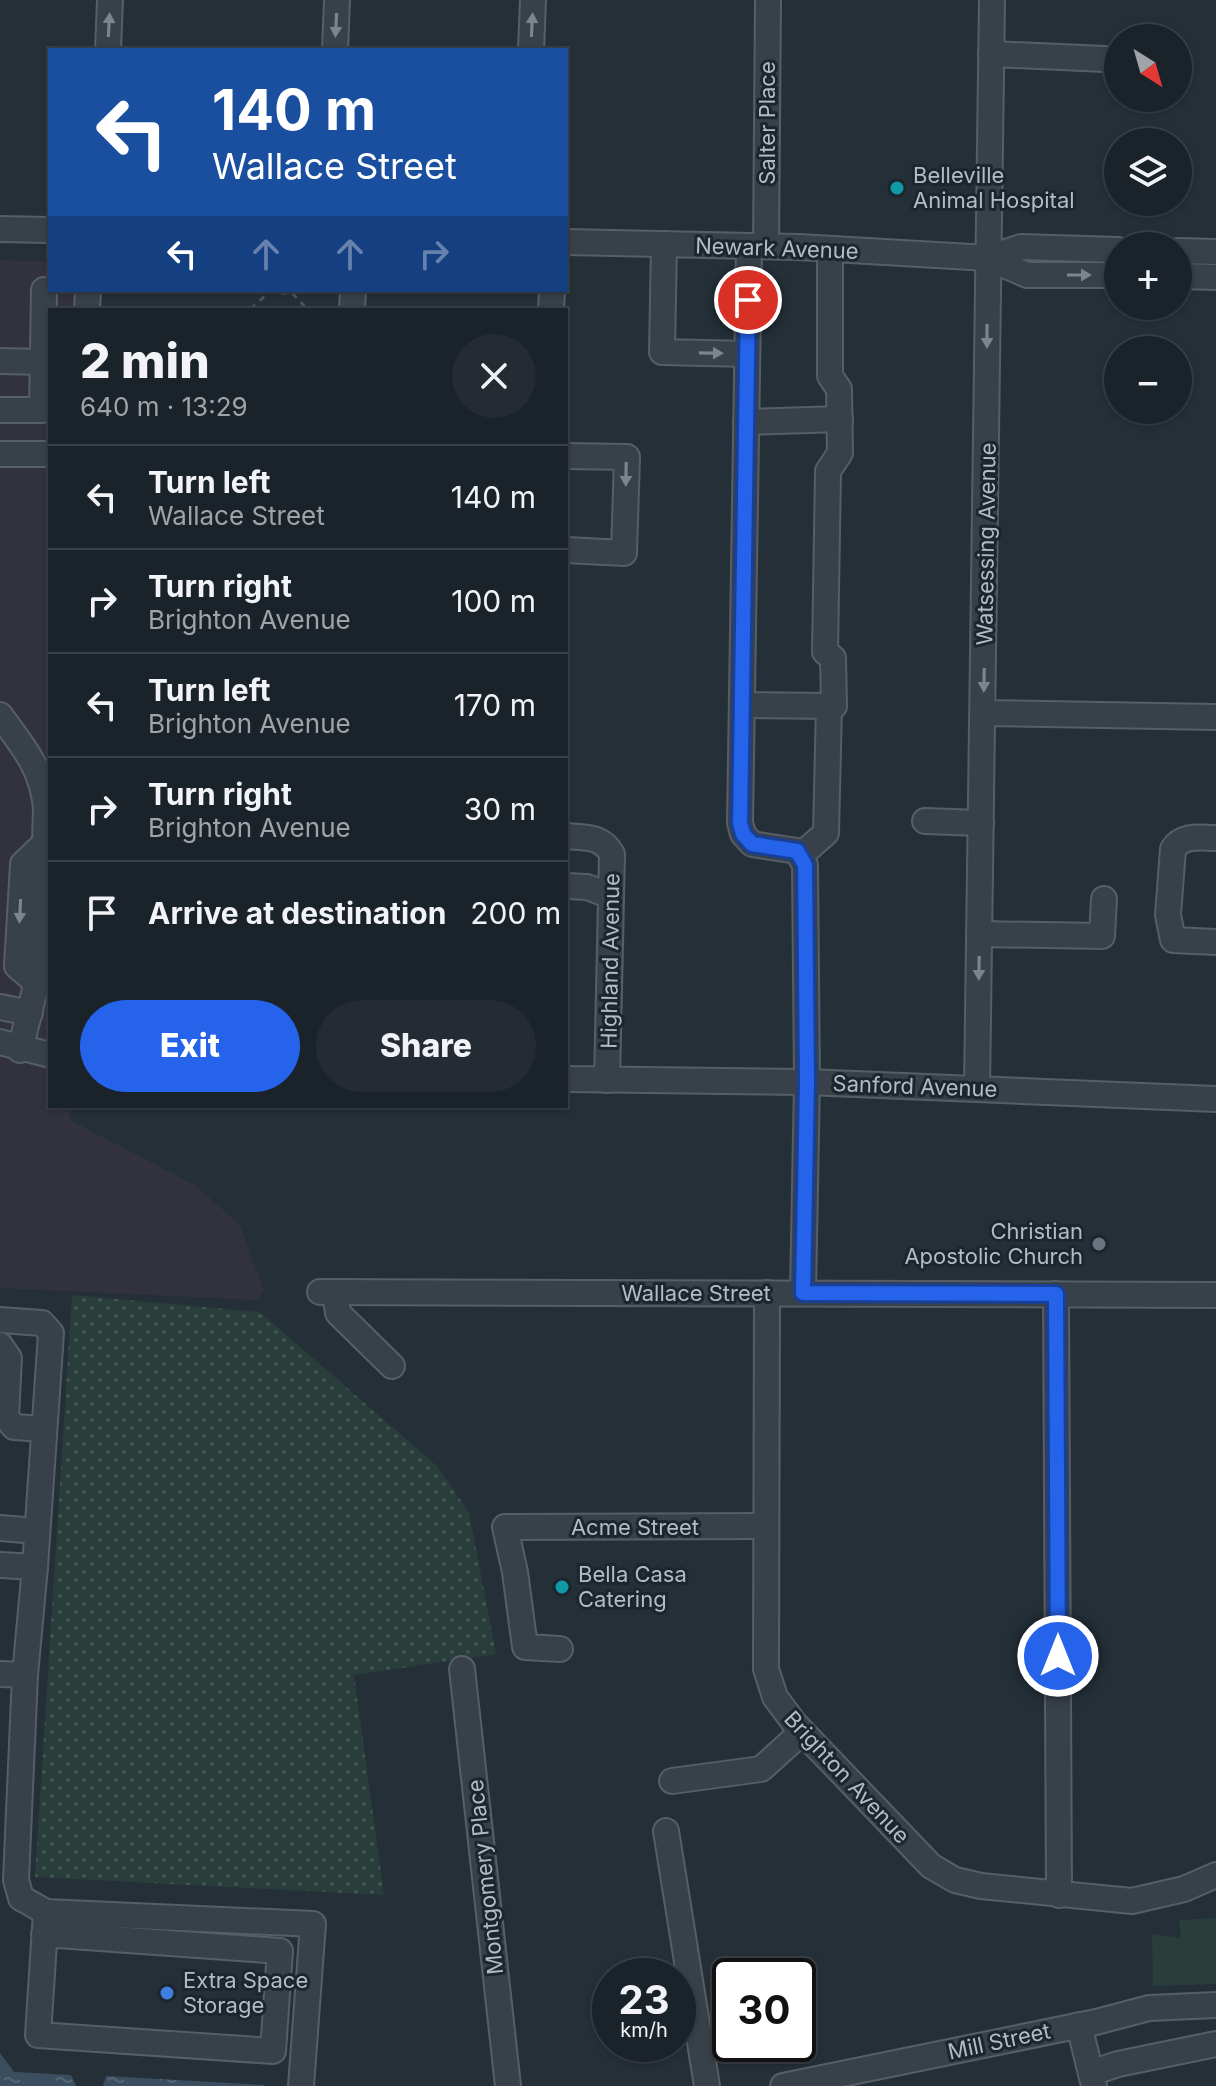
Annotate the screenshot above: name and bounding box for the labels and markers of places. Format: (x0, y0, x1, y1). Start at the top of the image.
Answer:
place label: Belleville Animal Hospital (913, 162, 1075, 213)
marker: Belleville Animal Hospital (888, 179, 906, 197)
pin (714, 266, 782, 334)
place label: Christian Apostolic Church (904, 1218, 1083, 1269)
marker: Christian Apostolic Church (1090, 1235, 1108, 1253)
place label: Bella Casa Catering (578, 1561, 687, 1612)
marker: Bella Casa Catering (553, 1578, 571, 1596)
place label: Extra Space Storage (183, 1967, 308, 2018)
marker: Extra Space Storage (158, 1984, 176, 2002)

